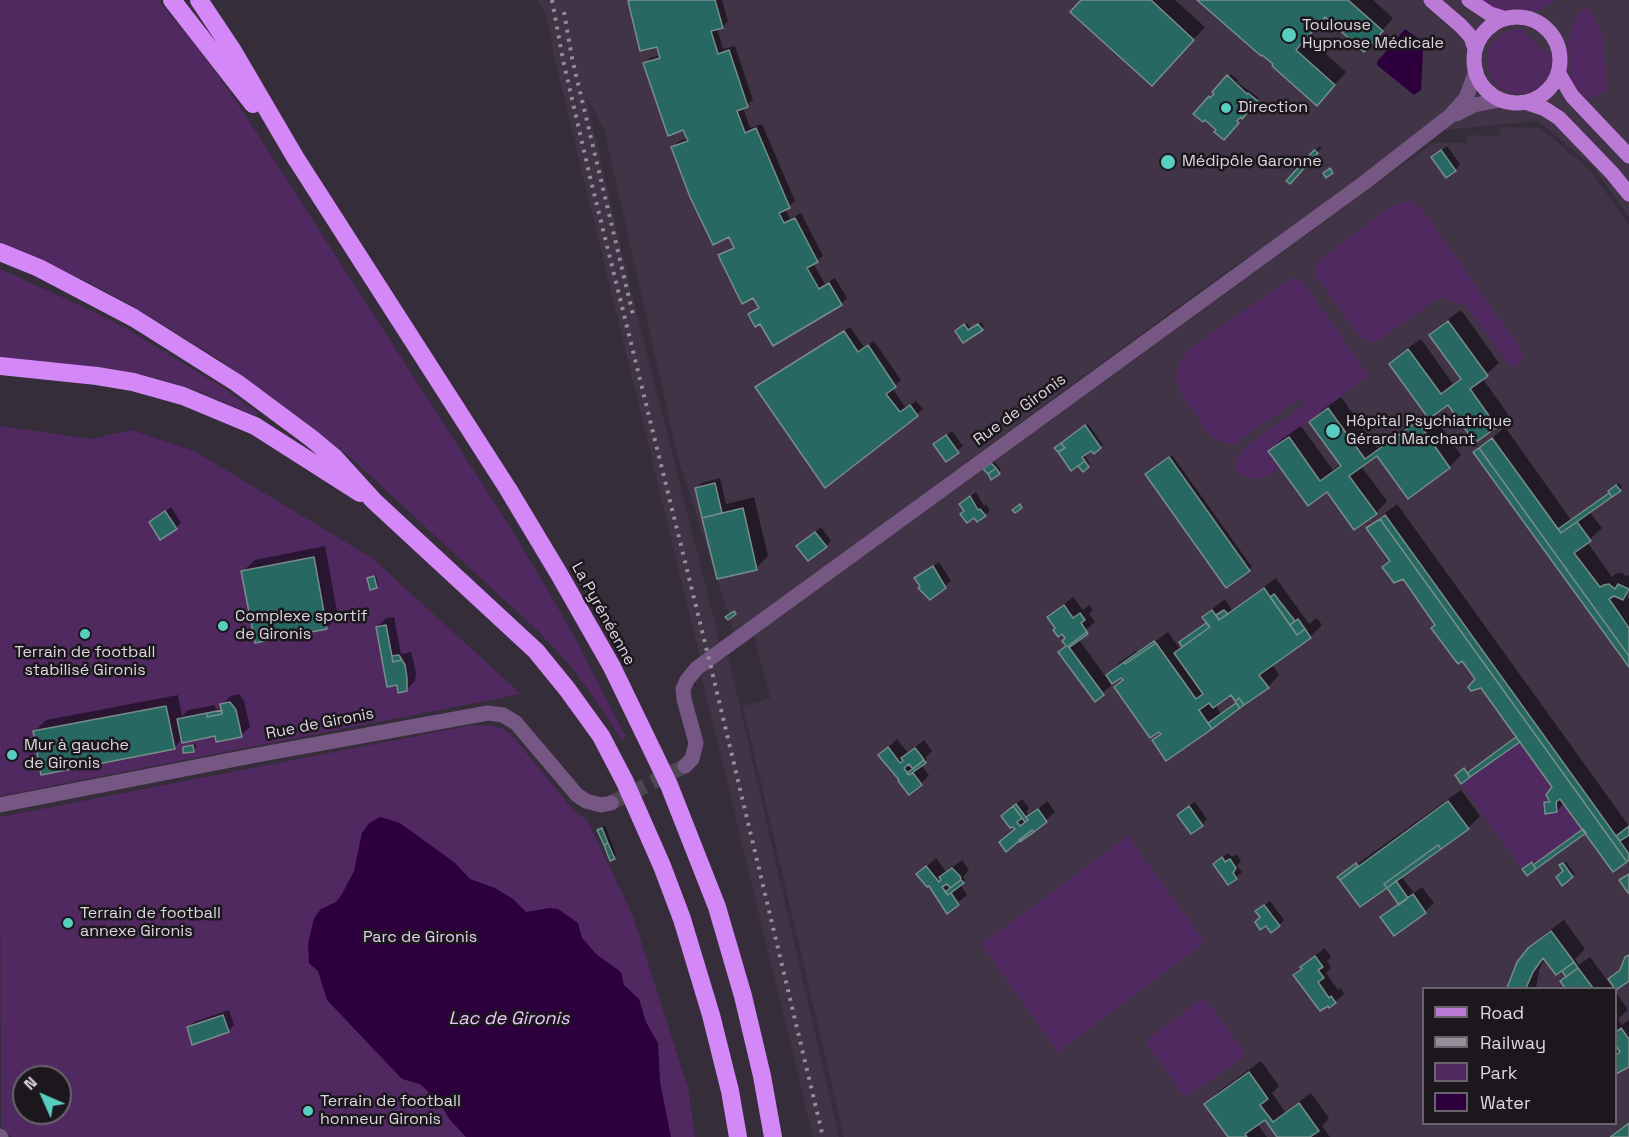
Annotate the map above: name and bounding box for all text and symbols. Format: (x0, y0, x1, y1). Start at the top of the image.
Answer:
place label: Toulouse Hypnose Médicale (1302, 16, 1444, 54)
marker: Toulouse Hypnose Médicale (1280, 26, 1298, 44)
place label: Direction (1238, 98, 1308, 118)
marker: Direction (1219, 101, 1233, 115)
place label: Médipôle Garonne (1182, 152, 1322, 172)
marker: Médipôle Garonne (1159, 153, 1177, 171)
street label: Rue de Gironis (970, 370, 1070, 450)
place label: Hôpital Psychiatrique Gérard Marchant (1346, 412, 1512, 450)
marker: Hôpital Psychiatrique Gérard Marchant (1324, 422, 1342, 440)
street label: La Pyrénéenne (567, 559, 639, 669)
place label: Complexe sportif de Gironis (235, 607, 368, 645)
marker: Complexe sportif de Gironis (216, 619, 230, 633)
marker: Terrain de football stabilisé Gironis (78, 627, 92, 641)
place label: Terrain de football stabilisé Gironis (15, 643, 155, 681)
street label: Rue de Gironis (264, 704, 376, 744)
place label: Mur à gauche de Gironis (24, 736, 129, 774)
marker: Mur à gauche de Gironis (5, 748, 19, 762)
place label: Terrain de football annexe Gironis (80, 904, 221, 942)
marker: Terrain de football annexe Gironis (61, 916, 75, 930)
park label: Parc de Gironis (363, 928, 477, 948)
legend (1422, 987, 1617, 1125)
text: Road (1480, 1001, 1524, 1024)
water label: Lac de Gironis (448, 1008, 570, 1030)
text: Railway (1480, 1031, 1546, 1054)
text: Park (1480, 1061, 1517, 1084)
north arrow (12, 1065, 72, 1125)
text: N (19, 1072, 42, 1095)
text: Water (1480, 1091, 1531, 1114)
place label: Terrain de football honneur Gironis (320, 1092, 461, 1130)
marker: Terrain de football honneur Gironis (301, 1104, 315, 1118)

